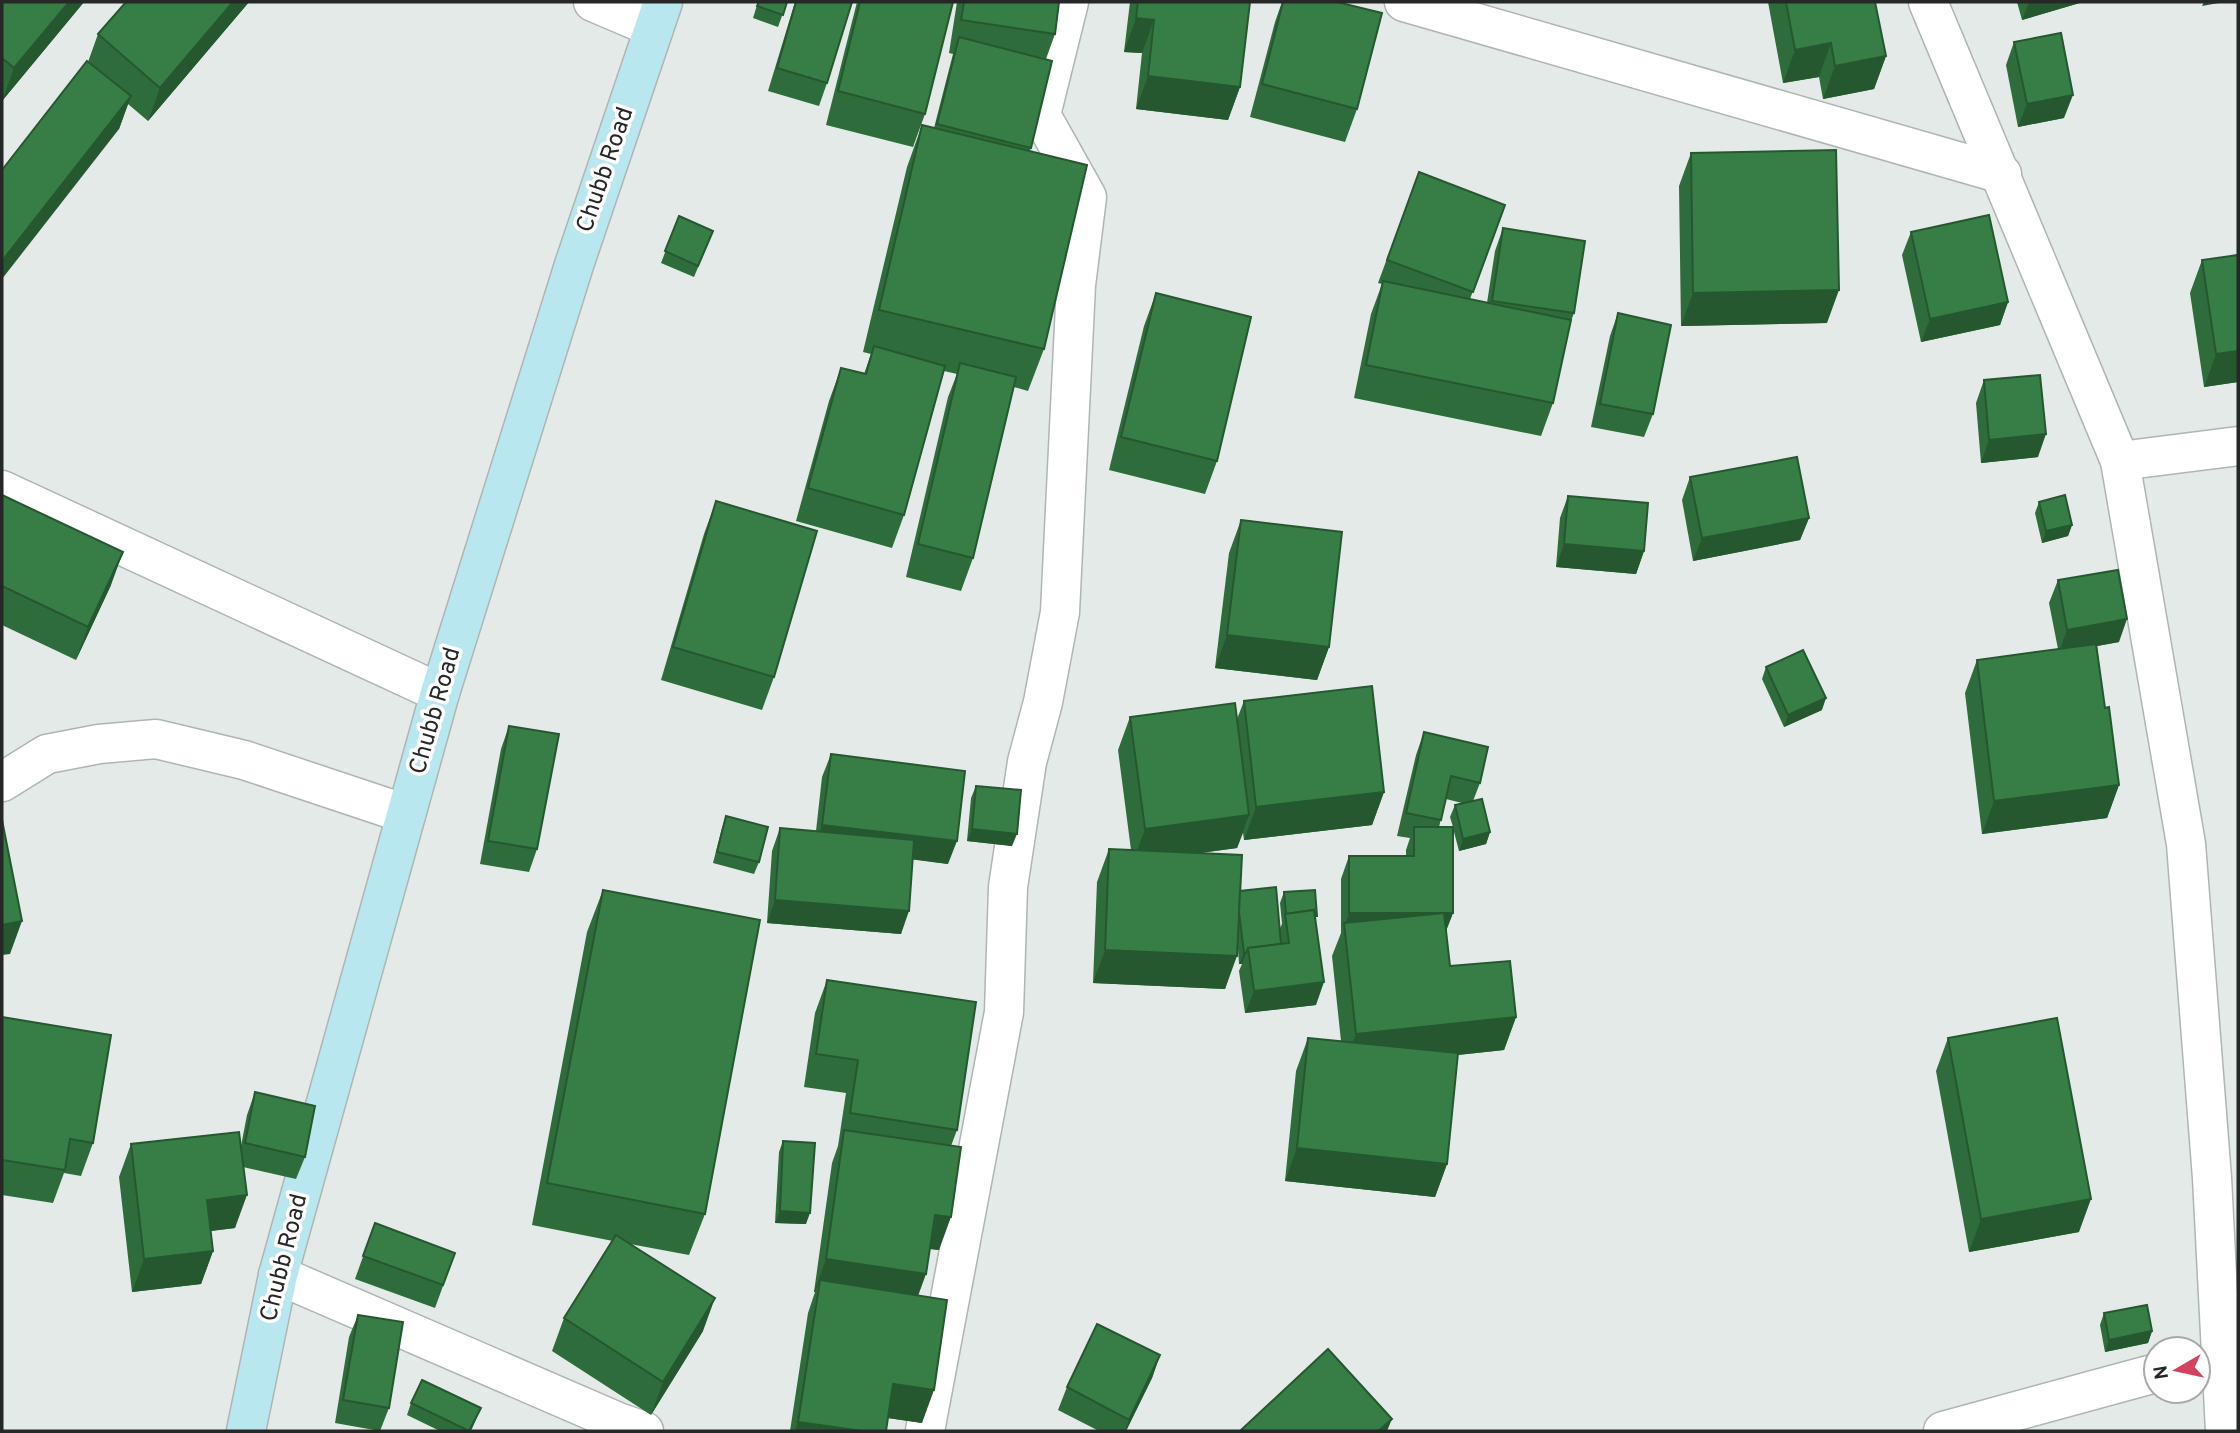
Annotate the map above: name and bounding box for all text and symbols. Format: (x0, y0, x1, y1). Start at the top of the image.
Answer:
street label: Chubb Road (571, 103, 641, 237)
street label: Chubb Road (404, 644, 468, 778)
street label: Chubb Road (255, 1191, 315, 1325)
north arrow (2142, 1335, 2212, 1405)
text: N (2149, 1364, 2175, 1381)

